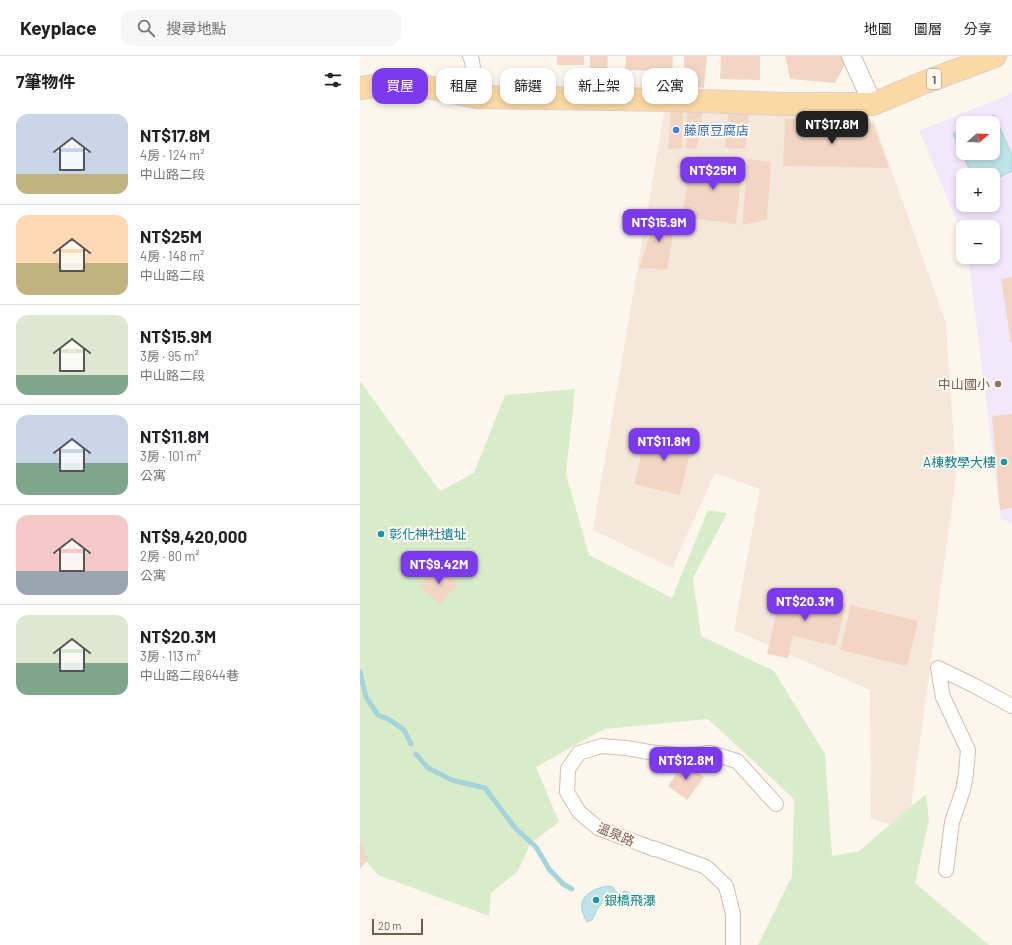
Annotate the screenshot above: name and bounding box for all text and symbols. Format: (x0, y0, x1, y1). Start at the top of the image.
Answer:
search box (121, 10, 401, 46)
text: Keyplace (20, 16, 97, 39)
icon: search (135, 17, 157, 39)
text: 搜尋地點 (167, 19, 227, 37)
text: 地圖 (864, 20, 892, 37)
text: 圖層 (914, 20, 942, 37)
text: 分享 (964, 20, 992, 37)
chip: 買屋 (372, 68, 428, 104)
chip: 租屋 (436, 68, 492, 104)
chip: 篩選 (500, 68, 556, 104)
chip: 新上架 (564, 68, 634, 104)
chip: 公寓 (642, 68, 698, 104)
icon: filters (322, 69, 344, 91)
road number: 1 (927, 69, 941, 89)
text: 7筆物件 (16, 71, 75, 91)
pin: NT$17.8M (791, 111, 873, 145)
text: NT$17.8M (805, 116, 859, 132)
north arrow (956, 116, 1000, 160)
map controls (956, 116, 1000, 264)
place label: 藤原豆腐店 (684, 122, 749, 138)
text: NT$17.8M (140, 125, 210, 145)
marker: 藤原豆腐店 (671, 125, 681, 135)
icon: home (48, 130, 96, 178)
text: 4房 · 124 m² (140, 147, 204, 163)
pin: NT$25M (680, 157, 746, 191)
text: NT$25M (689, 162, 737, 178)
text: 中山路二段 (140, 166, 205, 182)
button: + (956, 168, 1000, 212)
pin: NT$15.9M (618, 209, 700, 243)
text: NT$15.9M (631, 214, 687, 230)
button: − (956, 220, 1000, 264)
text: NT$25M (140, 226, 202, 246)
icon: home (48, 231, 96, 279)
text: 4房 · 148 m² (140, 248, 204, 264)
text: 中山路二段 (140, 267, 205, 283)
text: NT$15.9M (140, 326, 212, 346)
icon: home (48, 331, 96, 379)
text: 3房 · 95 m² (140, 348, 199, 364)
text: 中山路二段 (140, 367, 205, 383)
place label: 中山國小 (938, 376, 990, 392)
marker: 中山國小 (993, 379, 1003, 389)
text: NT$11.8M (140, 426, 209, 446)
pin: NT$11.8M (623, 428, 705, 462)
icon: home (48, 431, 96, 479)
text: NT$11.8M (638, 433, 690, 449)
text: 3房 · 101 m² (140, 448, 201, 464)
place label: A棟教學大樓 (923, 454, 996, 470)
marker: A棟教學大樓 (999, 457, 1009, 467)
text: 公寓 (140, 467, 166, 483)
text: NT$9,420,000 (140, 526, 247, 546)
place label: 彰化神社遺址 (389, 526, 467, 542)
marker: 彰化神社遺址 (376, 529, 386, 539)
icon: home (48, 531, 96, 579)
text: 2房 · 80 m² (140, 548, 200, 564)
pin: NT$9.42M (398, 551, 480, 585)
text: NT$9.42M (410, 556, 468, 572)
text: 公寓 (140, 567, 166, 583)
pin: NT$20.3M (764, 588, 846, 622)
text: NT$20.3M (776, 593, 834, 609)
text: NT$20.3M (140, 626, 216, 646)
icon: home (48, 631, 96, 679)
text: 3房 · 113 m² (140, 648, 201, 664)
text: 中山路二段644巷 (140, 667, 239, 683)
pin: NT$12.8M (645, 747, 727, 781)
text: NT$12.8M (658, 752, 714, 768)
street label: 溫泉路 (595, 819, 637, 849)
place label: 銀橋飛瀑 (604, 892, 656, 908)
marker: 銀橋飛瀑 (591, 895, 601, 905)
scale bar (372, 917, 423, 936)
text: 20 m (378, 919, 401, 932)

